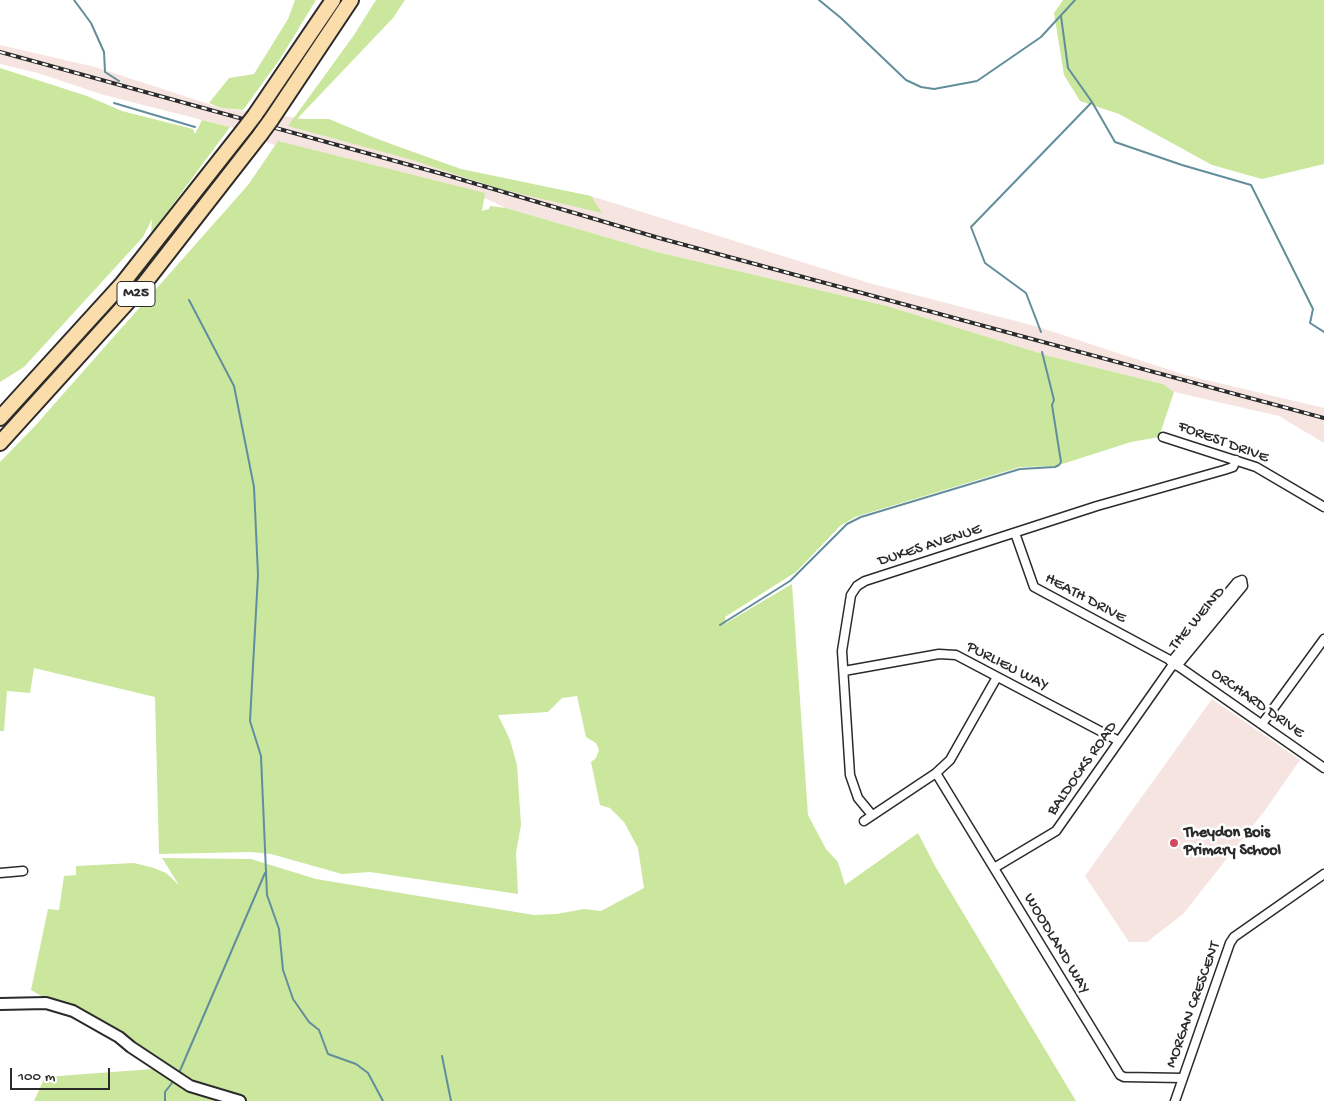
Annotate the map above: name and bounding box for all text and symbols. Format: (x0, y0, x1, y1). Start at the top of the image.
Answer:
road number: M25 (117, 282, 155, 306)
street label: FOREST DRIVE (1175, 418, 1271, 468)
street label: DUKES AVENUE (876, 520, 984, 572)
street label: HEATH DRIVE (1041, 570, 1129, 628)
street label: THE WEIND (1166, 583, 1230, 655)
street label: PURLIEU WAY (963, 638, 1051, 696)
street label: ORCHARD DRIVE (1207, 665, 1307, 743)
street label: BALDOCKS ROAD (1044, 718, 1122, 820)
place label: Theydon Bois Primary School (1184, 824, 1281, 862)
marker: Theydon Bois Primary School (1168, 837, 1180, 849)
street label: WOODLAND WAY (1018, 890, 1094, 998)
street label: MORGAN CRESCENT (1162, 939, 1226, 1071)
scale bar (12, 1058, 112, 1090)
text: 100 m (18, 1068, 55, 1086)

